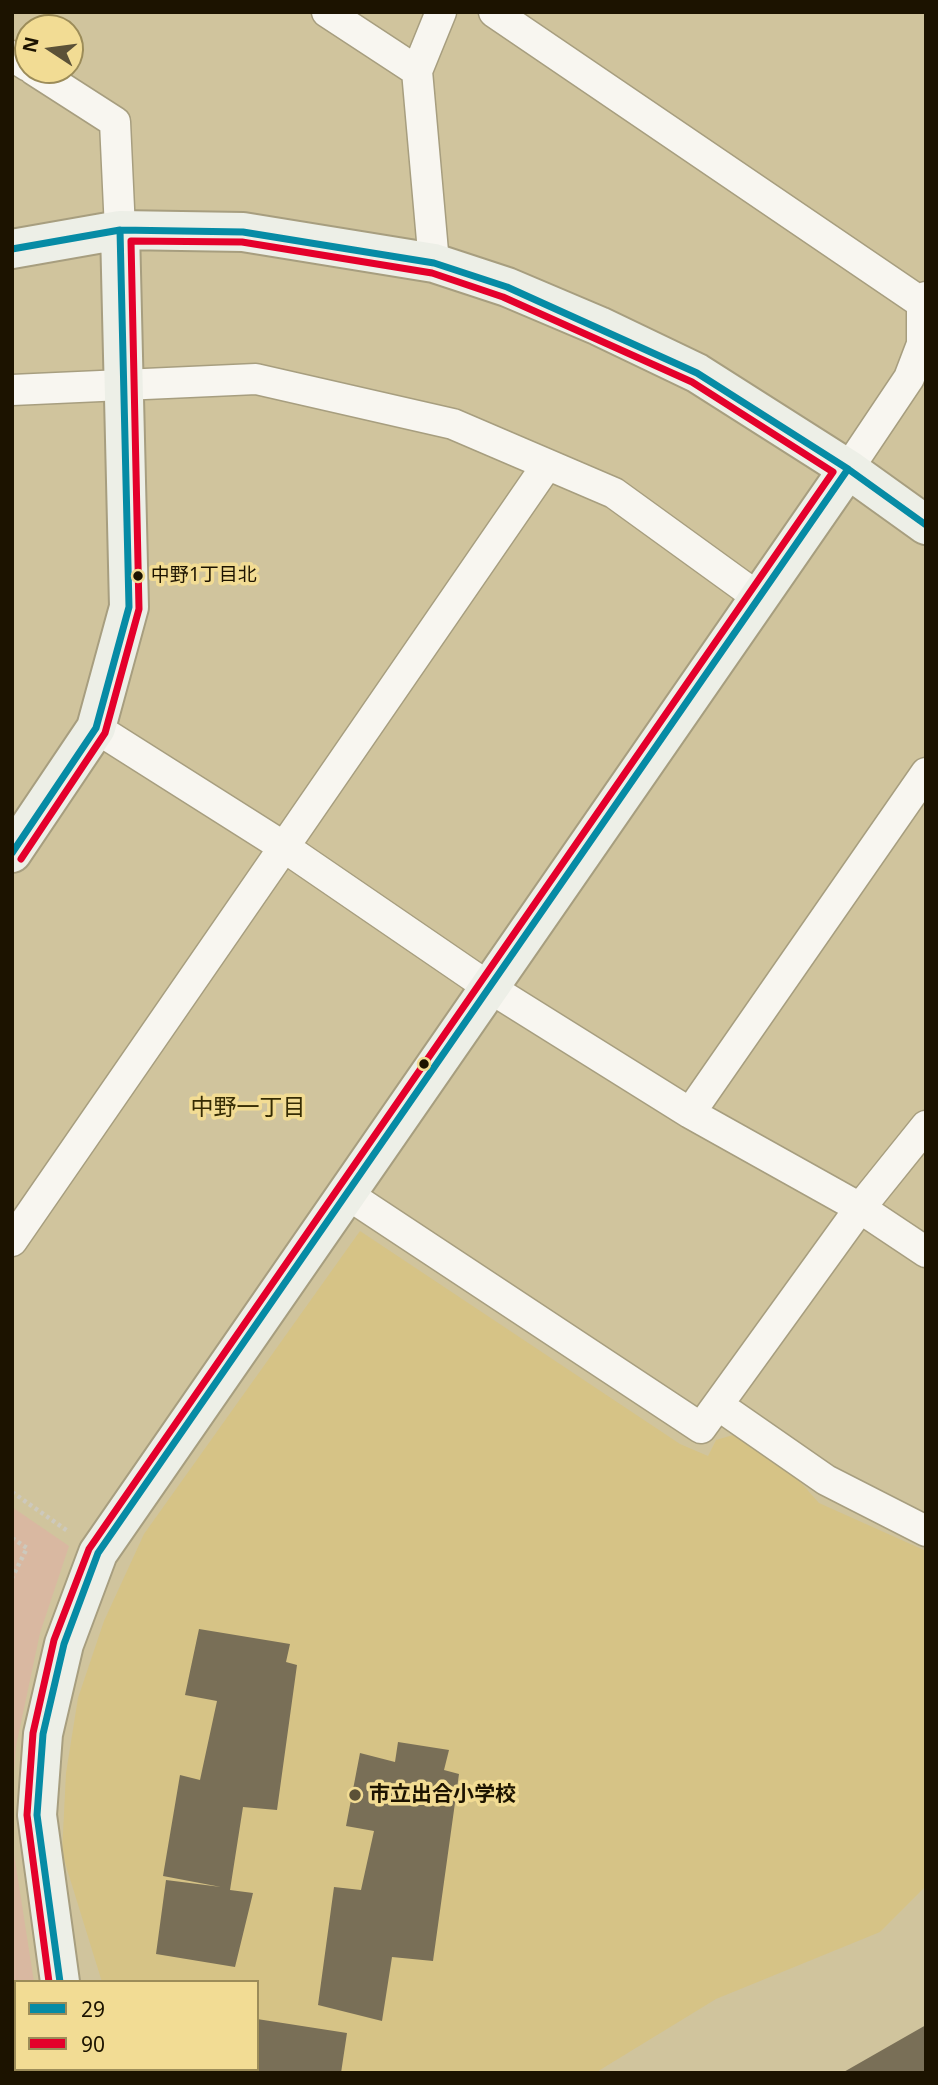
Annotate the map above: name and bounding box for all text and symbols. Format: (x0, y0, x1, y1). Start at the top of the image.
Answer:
north arrow (14, 14, 84, 84)
text: N (16, 34, 45, 55)
place label: 中野1丁目北 (151, 565, 257, 587)
marker: 中野1丁目北 (131, 569, 145, 583)
unlabelled marker (417, 1057, 431, 1071)
district label: 中野一丁目 (191, 1094, 305, 1122)
place label: 市立出合小学校 (369, 1782, 516, 1808)
marker: 市立出合小学校 (347, 1787, 363, 1803)
legend (14, 1980, 259, 2071)
text: 29 (81, 1995, 105, 2023)
text: 90 (81, 2030, 105, 2058)

